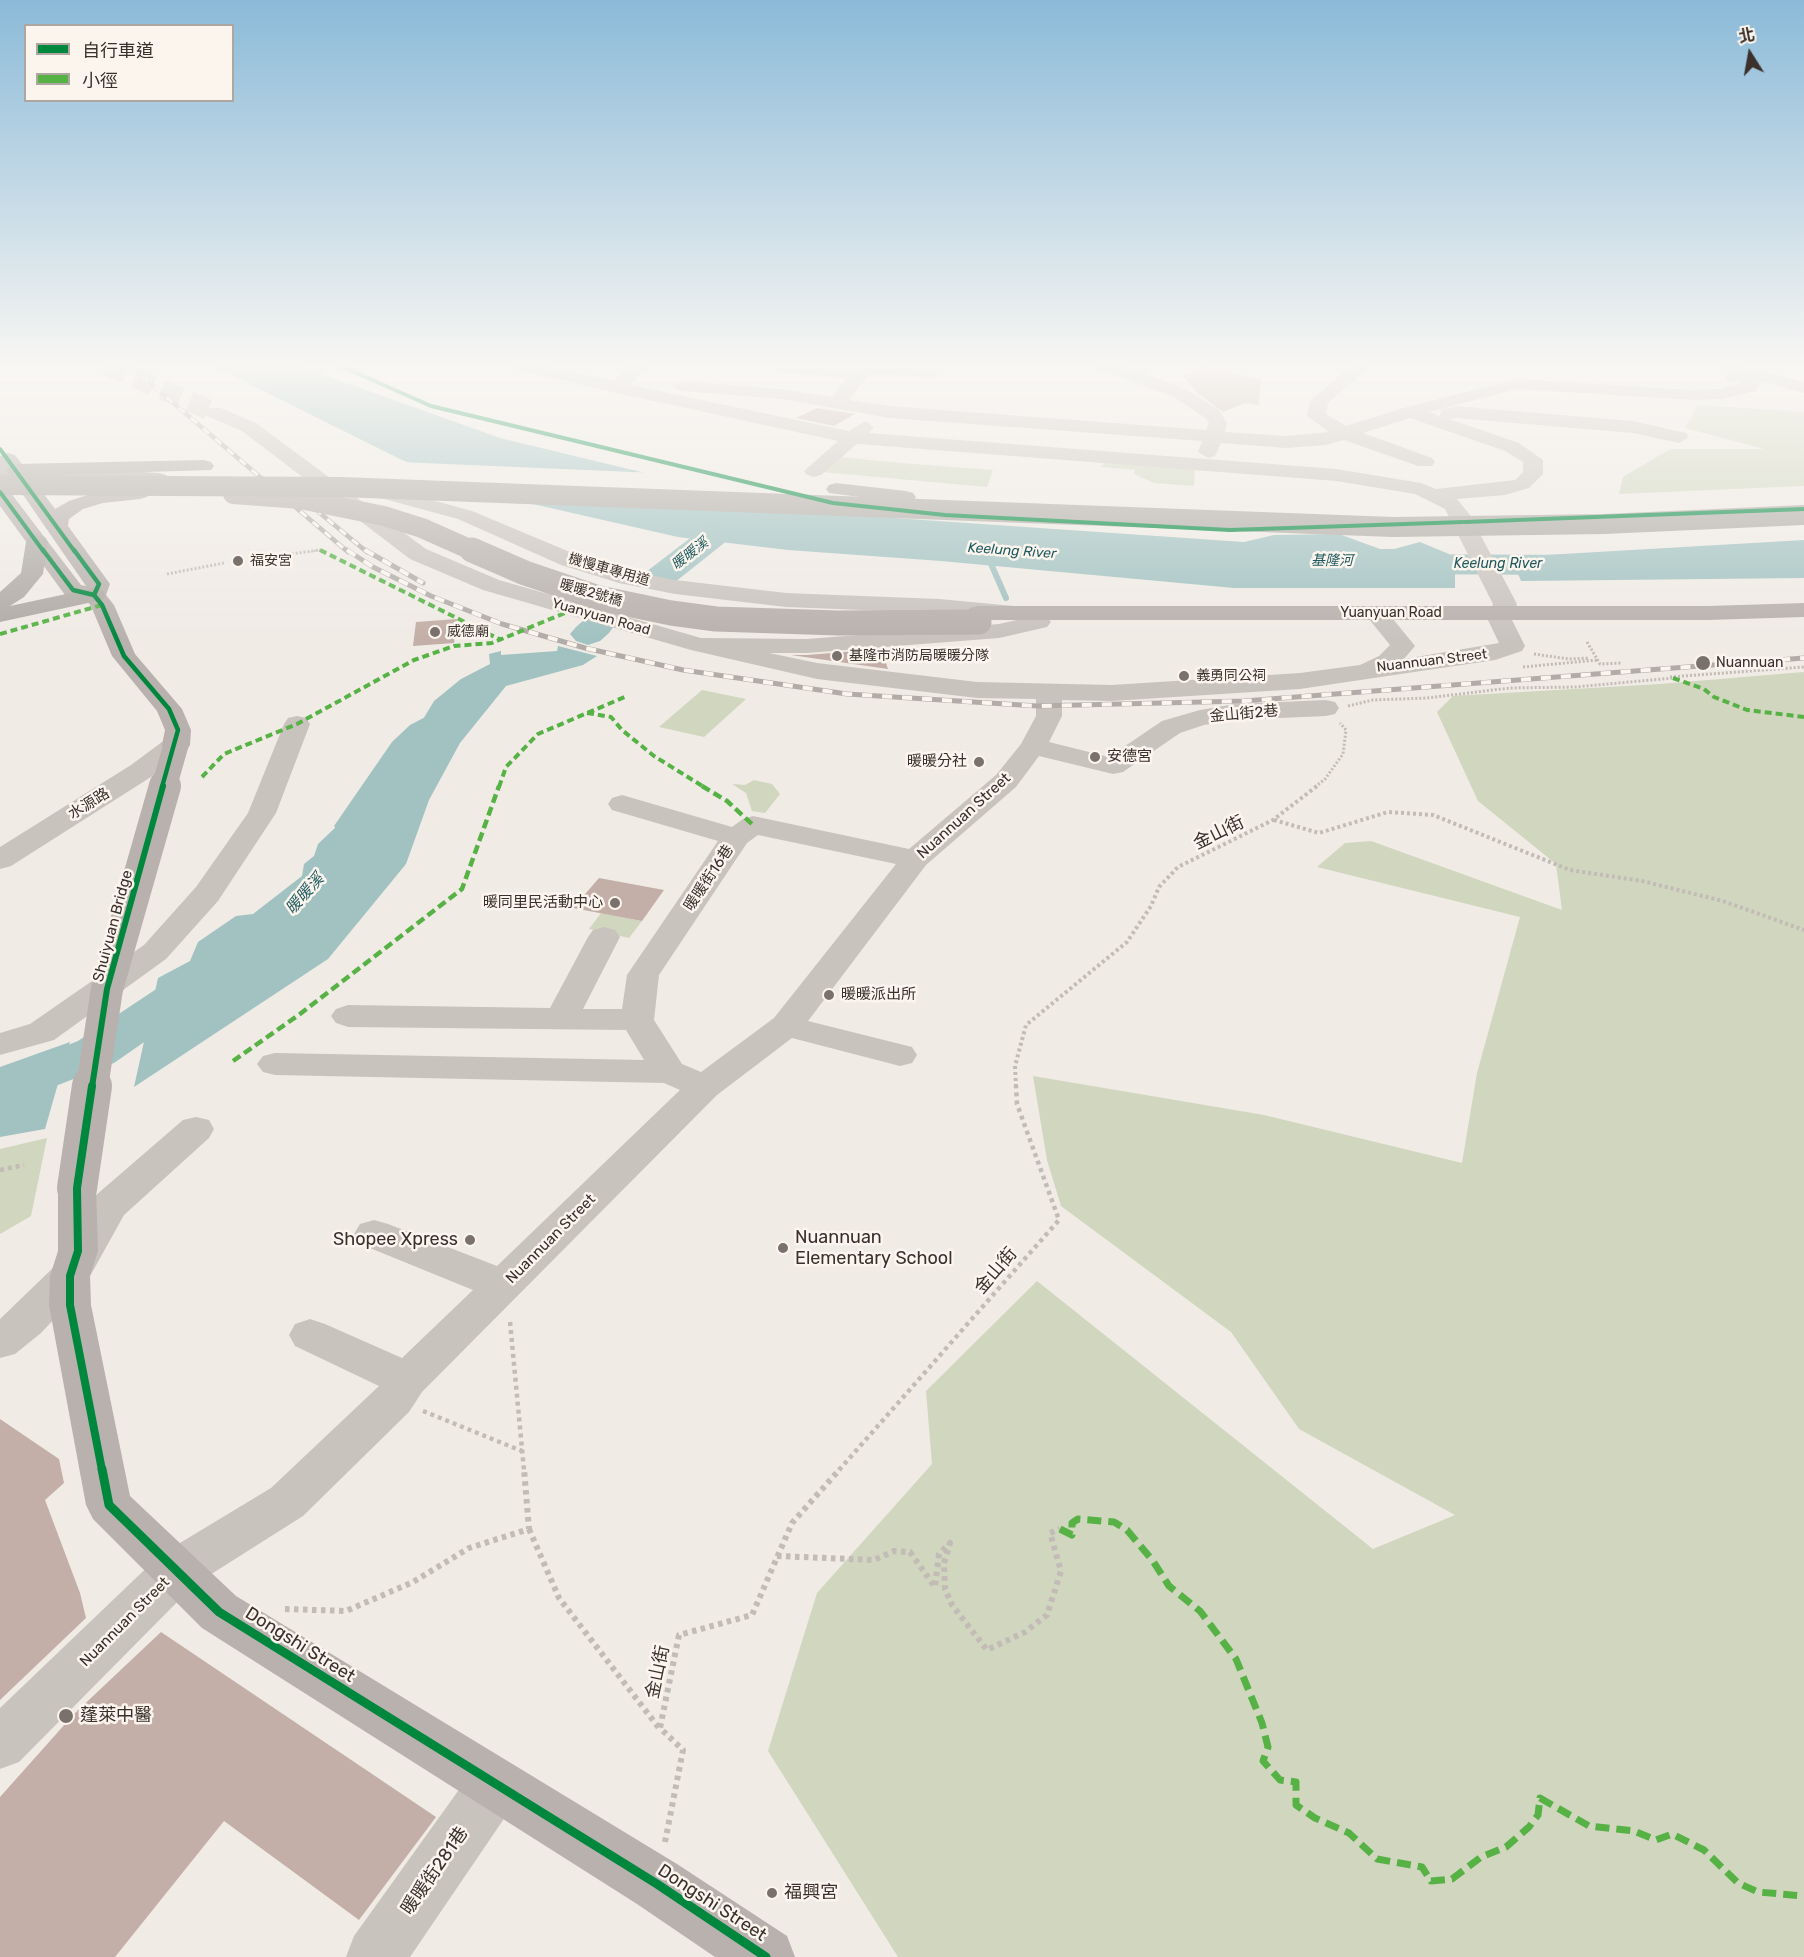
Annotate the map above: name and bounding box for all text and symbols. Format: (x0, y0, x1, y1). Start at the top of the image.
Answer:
legend (24, 24, 234, 102)
north arrow (1720, 24, 1780, 84)
text: 北 (1737, 25, 1756, 47)
text: 自行車道 (82, 40, 154, 62)
text: 小徑 (82, 70, 118, 92)
water label: 暖暖溪 (668, 534, 712, 574)
water label: Keelung River (967, 540, 1057, 562)
street label: 機慢車專用道 (566, 550, 652, 590)
place label: 福安宮 (250, 553, 292, 569)
water label: 基隆河 (1311, 553, 1353, 569)
marker: 福安宮 (231, 554, 245, 568)
water label: Keelung River (1454, 556, 1542, 572)
street label: 暖暖2號橋 (558, 576, 624, 610)
street label: Yuanyuan Road (550, 595, 652, 639)
street label: Yuanyuan Road (1340, 605, 1442, 621)
place label: 威德廟 (447, 624, 489, 640)
marker: 威德廟 (428, 625, 442, 639)
street label: Nuannuan Street (1376, 646, 1488, 676)
place label: 基隆市消防局暖暖分隊 (849, 648, 989, 664)
marker: 基隆市消防局暖暖分隊 (830, 649, 844, 663)
marker: Nuannuan (1694, 654, 1712, 672)
place label: Nuannuan (1716, 655, 1783, 671)
place label: 義勇同公祠 (1196, 668, 1266, 684)
marker: 義勇同公祠 (1177, 669, 1191, 683)
street label: 金山街2巷 (1209, 702, 1279, 726)
place label: 安德宮 (1107, 748, 1152, 766)
marker: 安德宮 (1088, 750, 1102, 764)
place label: 暖暖分社 (907, 753, 967, 771)
marker: 暖暖分社 (972, 755, 986, 769)
street label: Nuannuan Street (914, 769, 1014, 863)
street label: 水源路 (65, 784, 113, 824)
street label: 金山街 (1190, 811, 1248, 855)
street label: 暖暖街16巷 (680, 842, 738, 914)
street label: Shuiyuan Bridge (89, 868, 137, 984)
water label: 暖暖溪 (282, 870, 328, 918)
place label: 暖同里民活動中心 (483, 894, 603, 912)
marker: 暖同里民活動中心 (608, 896, 622, 910)
place label: 暖暖派出所 (841, 986, 916, 1004)
marker: 暖暖派出所 (822, 988, 836, 1002)
street label: Nuannuan Street (502, 1190, 600, 1288)
place label: Nuannuan Elementary School (795, 1227, 953, 1270)
place label: Shopee Xpress (333, 1229, 458, 1251)
marker: Shopee Xpress (463, 1233, 477, 1247)
marker: Nuannuan Elementary School (776, 1241, 790, 1255)
street label: 金山街 (970, 1244, 1022, 1298)
street label: Nuannuan Street (76, 1573, 174, 1671)
street label: Dongshi Street (241, 1603, 359, 1687)
street label: 金山街 (642, 1643, 674, 1701)
place label: 蓬萊中醫 (80, 1705, 152, 1727)
marker: 蓬萊中醫 (57, 1707, 75, 1725)
street label: 暖暖街281巷 (397, 1823, 473, 1919)
street label: Dongshi Street (654, 1860, 770, 1946)
place label: 福興宮 (784, 1882, 838, 1904)
marker: 福興宮 (765, 1886, 779, 1900)

